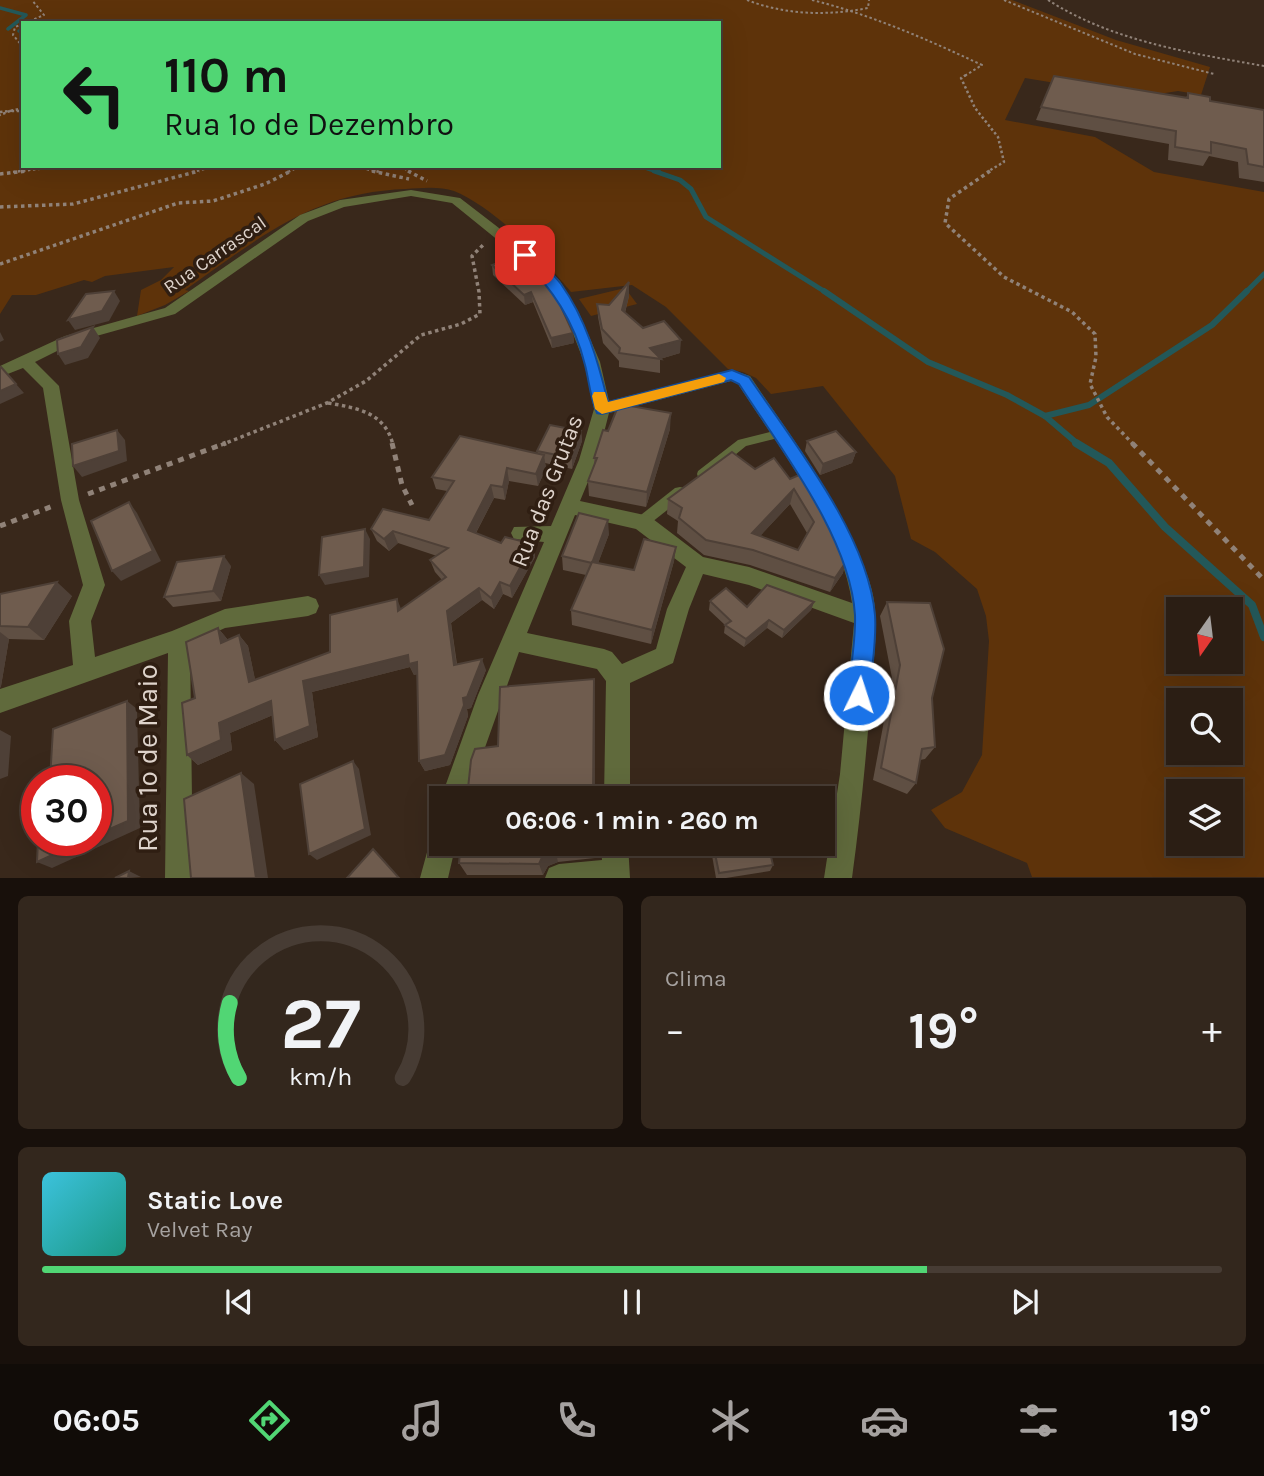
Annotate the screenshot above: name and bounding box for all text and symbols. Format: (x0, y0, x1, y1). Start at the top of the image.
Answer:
text: 110 m (164, 47, 289, 104)
icon: left (49, 49, 140, 140)
text: Rua 1º de Dezembro (164, 106, 454, 143)
street label: Rua Carrascal (160, 212, 270, 298)
pin (495, 225, 555, 285)
icon: arrive (506, 236, 544, 274)
street label: Rua das Grutas (506, 411, 588, 571)
north arrow (1166, 597, 1242, 674)
map controls (1166, 597, 1243, 856)
position arrow (822, 658, 896, 732)
street label: Rua 1º de Maio (131, 664, 164, 852)
button: search (1166, 688, 1243, 765)
speed limit sign: 30 (21, 765, 112, 856)
button: layers (1166, 779, 1243, 856)
text: 06:06 · 1 min · 260 m (505, 805, 759, 836)
text: Clima (665, 965, 727, 992)
text: 27 (280, 982, 361, 1067)
text: 19° (908, 1000, 979, 1061)
text: − (665, 1008, 685, 1053)
text: + (1202, 1008, 1222, 1053)
text: km/h (289, 1062, 352, 1091)
text: Static Love (147, 1185, 283, 1216)
text: Velvet Ray (147, 1216, 252, 1243)
icon: previous (220, 1283, 258, 1321)
icon: pause (613, 1283, 651, 1321)
icon: next (1006, 1283, 1044, 1321)
icon: directions (245, 1396, 294, 1445)
icon: music (398, 1396, 447, 1445)
icon: phone (552, 1396, 601, 1445)
icon: climate (706, 1396, 755, 1445)
icon: car (860, 1396, 909, 1445)
icon: filters (1014, 1396, 1063, 1445)
text: 06:05 (52, 1402, 140, 1439)
text: 19° (1168, 1402, 1211, 1439)

